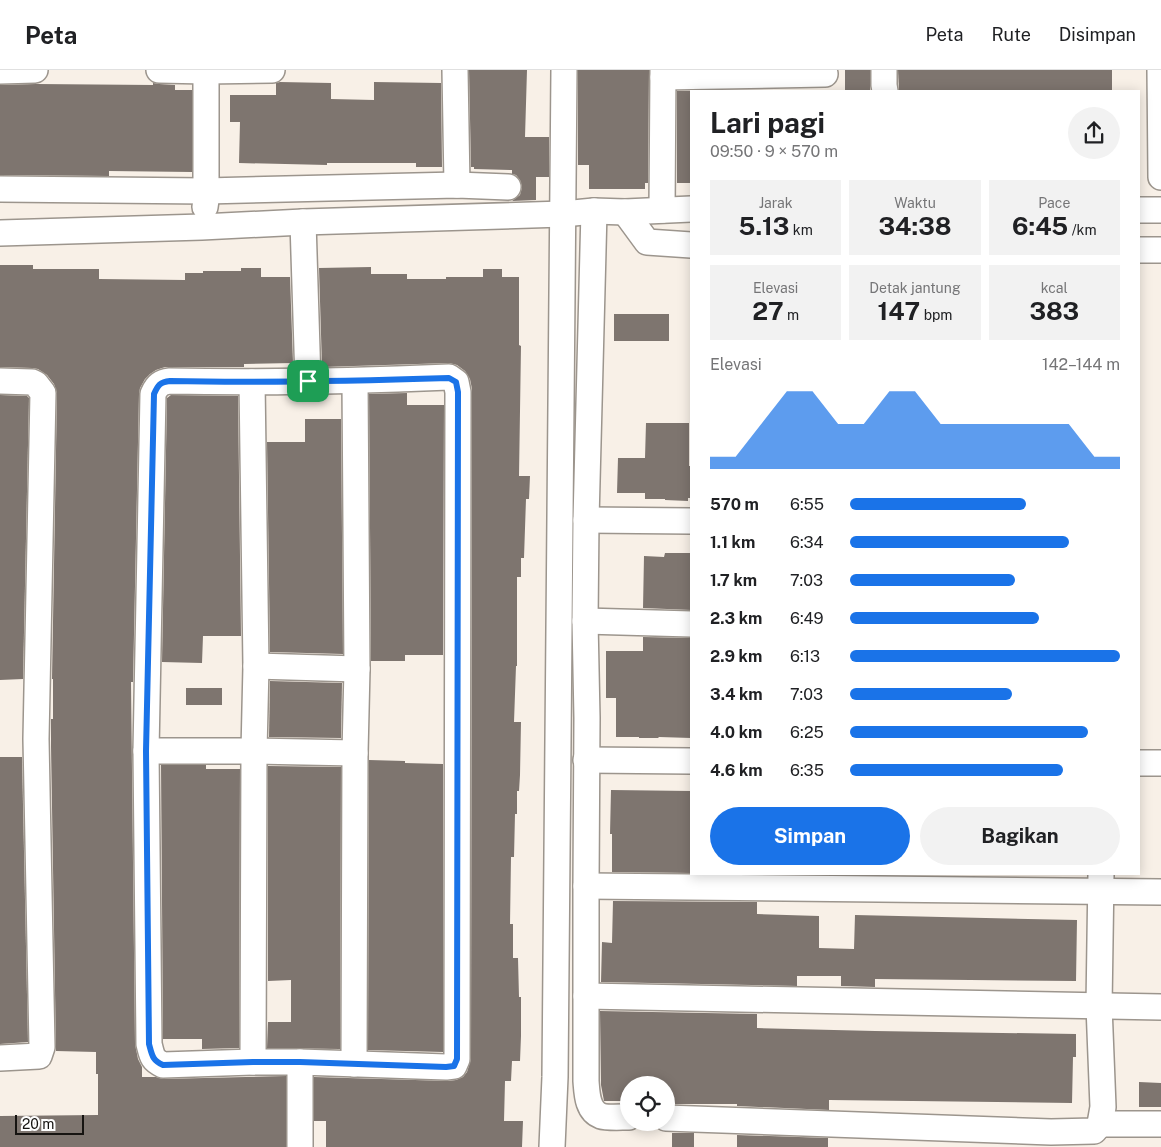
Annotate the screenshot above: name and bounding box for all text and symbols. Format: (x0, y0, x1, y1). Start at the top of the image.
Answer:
text: Peta (25, 21, 77, 49)
text: Peta (925, 24, 963, 45)
text: Rute (991, 24, 1031, 45)
text: Disimpan (1059, 24, 1136, 45)
text: Lari pagi (710, 106, 825, 139)
button: share (1068, 107, 1120, 159)
text: 09:50 · 9 × 570 m (710, 142, 838, 161)
text: Jarak (759, 195, 793, 211)
text: Waktu (894, 195, 936, 211)
text: Pace (1038, 195, 1070, 211)
text: 5.13 (739, 211, 789, 241)
text: 34:38 (878, 211, 951, 241)
text: 6:45 (1012, 211, 1068, 241)
text: km (789, 222, 813, 238)
text: /km (1068, 222, 1097, 238)
text: Elevasi (753, 280, 798, 296)
text: Detak jantung (869, 280, 961, 296)
text: kcal (1041, 280, 1068, 296)
text: 27 (752, 296, 784, 326)
text: 147 (878, 296, 920, 326)
text: 383 (1029, 296, 1079, 326)
text: m (784, 307, 799, 323)
text: bpm (920, 307, 952, 323)
text: Elevasi (710, 355, 762, 374)
text: 142–144 m (1042, 355, 1120, 374)
pin (287, 360, 329, 402)
icon: arrive (294, 367, 322, 395)
text: 570 m (710, 495, 759, 514)
text: 6:55 (790, 495, 824, 514)
text: 1.1 km (710, 533, 755, 552)
text: 6:34 (790, 533, 824, 552)
text: 1.7 km (710, 571, 757, 590)
text: 7:03 (790, 571, 823, 590)
text: 2.3 km (710, 609, 762, 628)
text: 6:49 (790, 609, 824, 628)
text: 2.9 km (710, 647, 762, 666)
text: 6:13 (790, 647, 820, 666)
text: 3.4 km (710, 685, 763, 704)
text: 7:03 (790, 685, 823, 704)
text: 4.0 km (710, 723, 762, 742)
text: 6:25 (790, 723, 824, 742)
text: 4.6 km (710, 761, 763, 780)
text: 6:35 (790, 761, 824, 780)
button: Simpan (710, 807, 910, 865)
button: Bagikan (920, 807, 1120, 865)
map controls (620, 1076, 675, 1131)
button: locate (620, 1076, 675, 1131)
scale bar (15, 1112, 84, 1135)
text: 20 m (22, 1116, 54, 1132)

